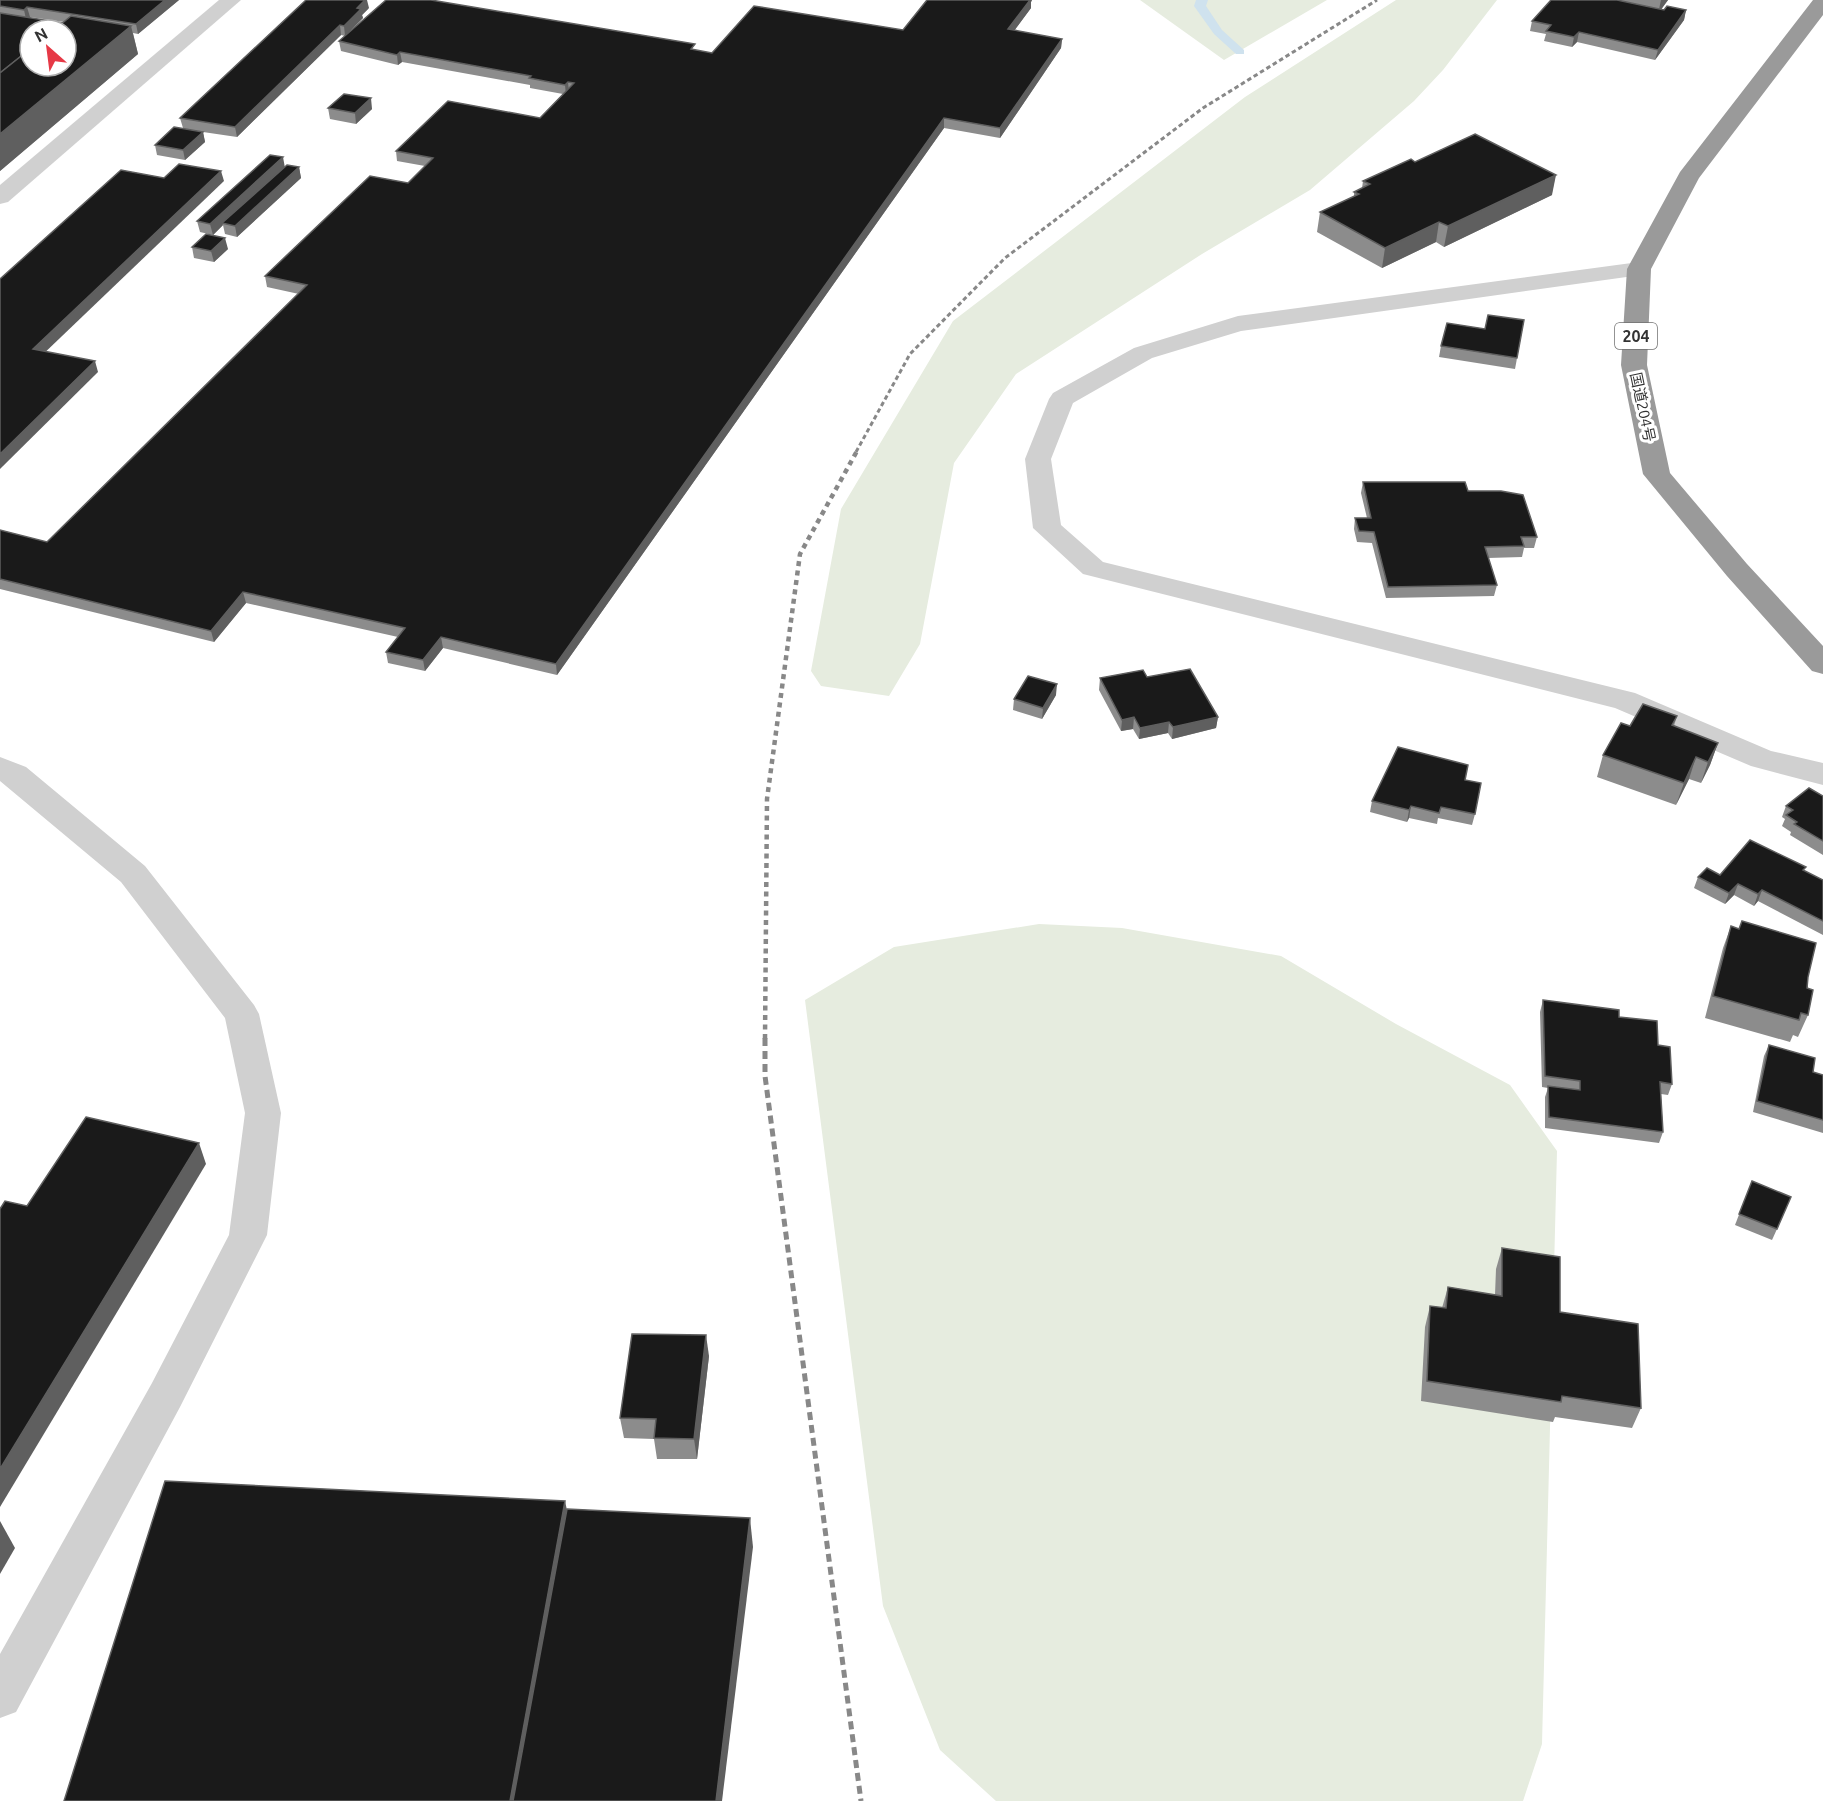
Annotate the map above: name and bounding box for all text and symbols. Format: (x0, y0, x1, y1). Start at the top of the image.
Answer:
north arrow (18, 18, 78, 78)
text: N (31, 24, 50, 46)
road number: 204 (1615, 323, 1657, 349)
street label: 国道204号 (1627, 371, 1659, 443)

